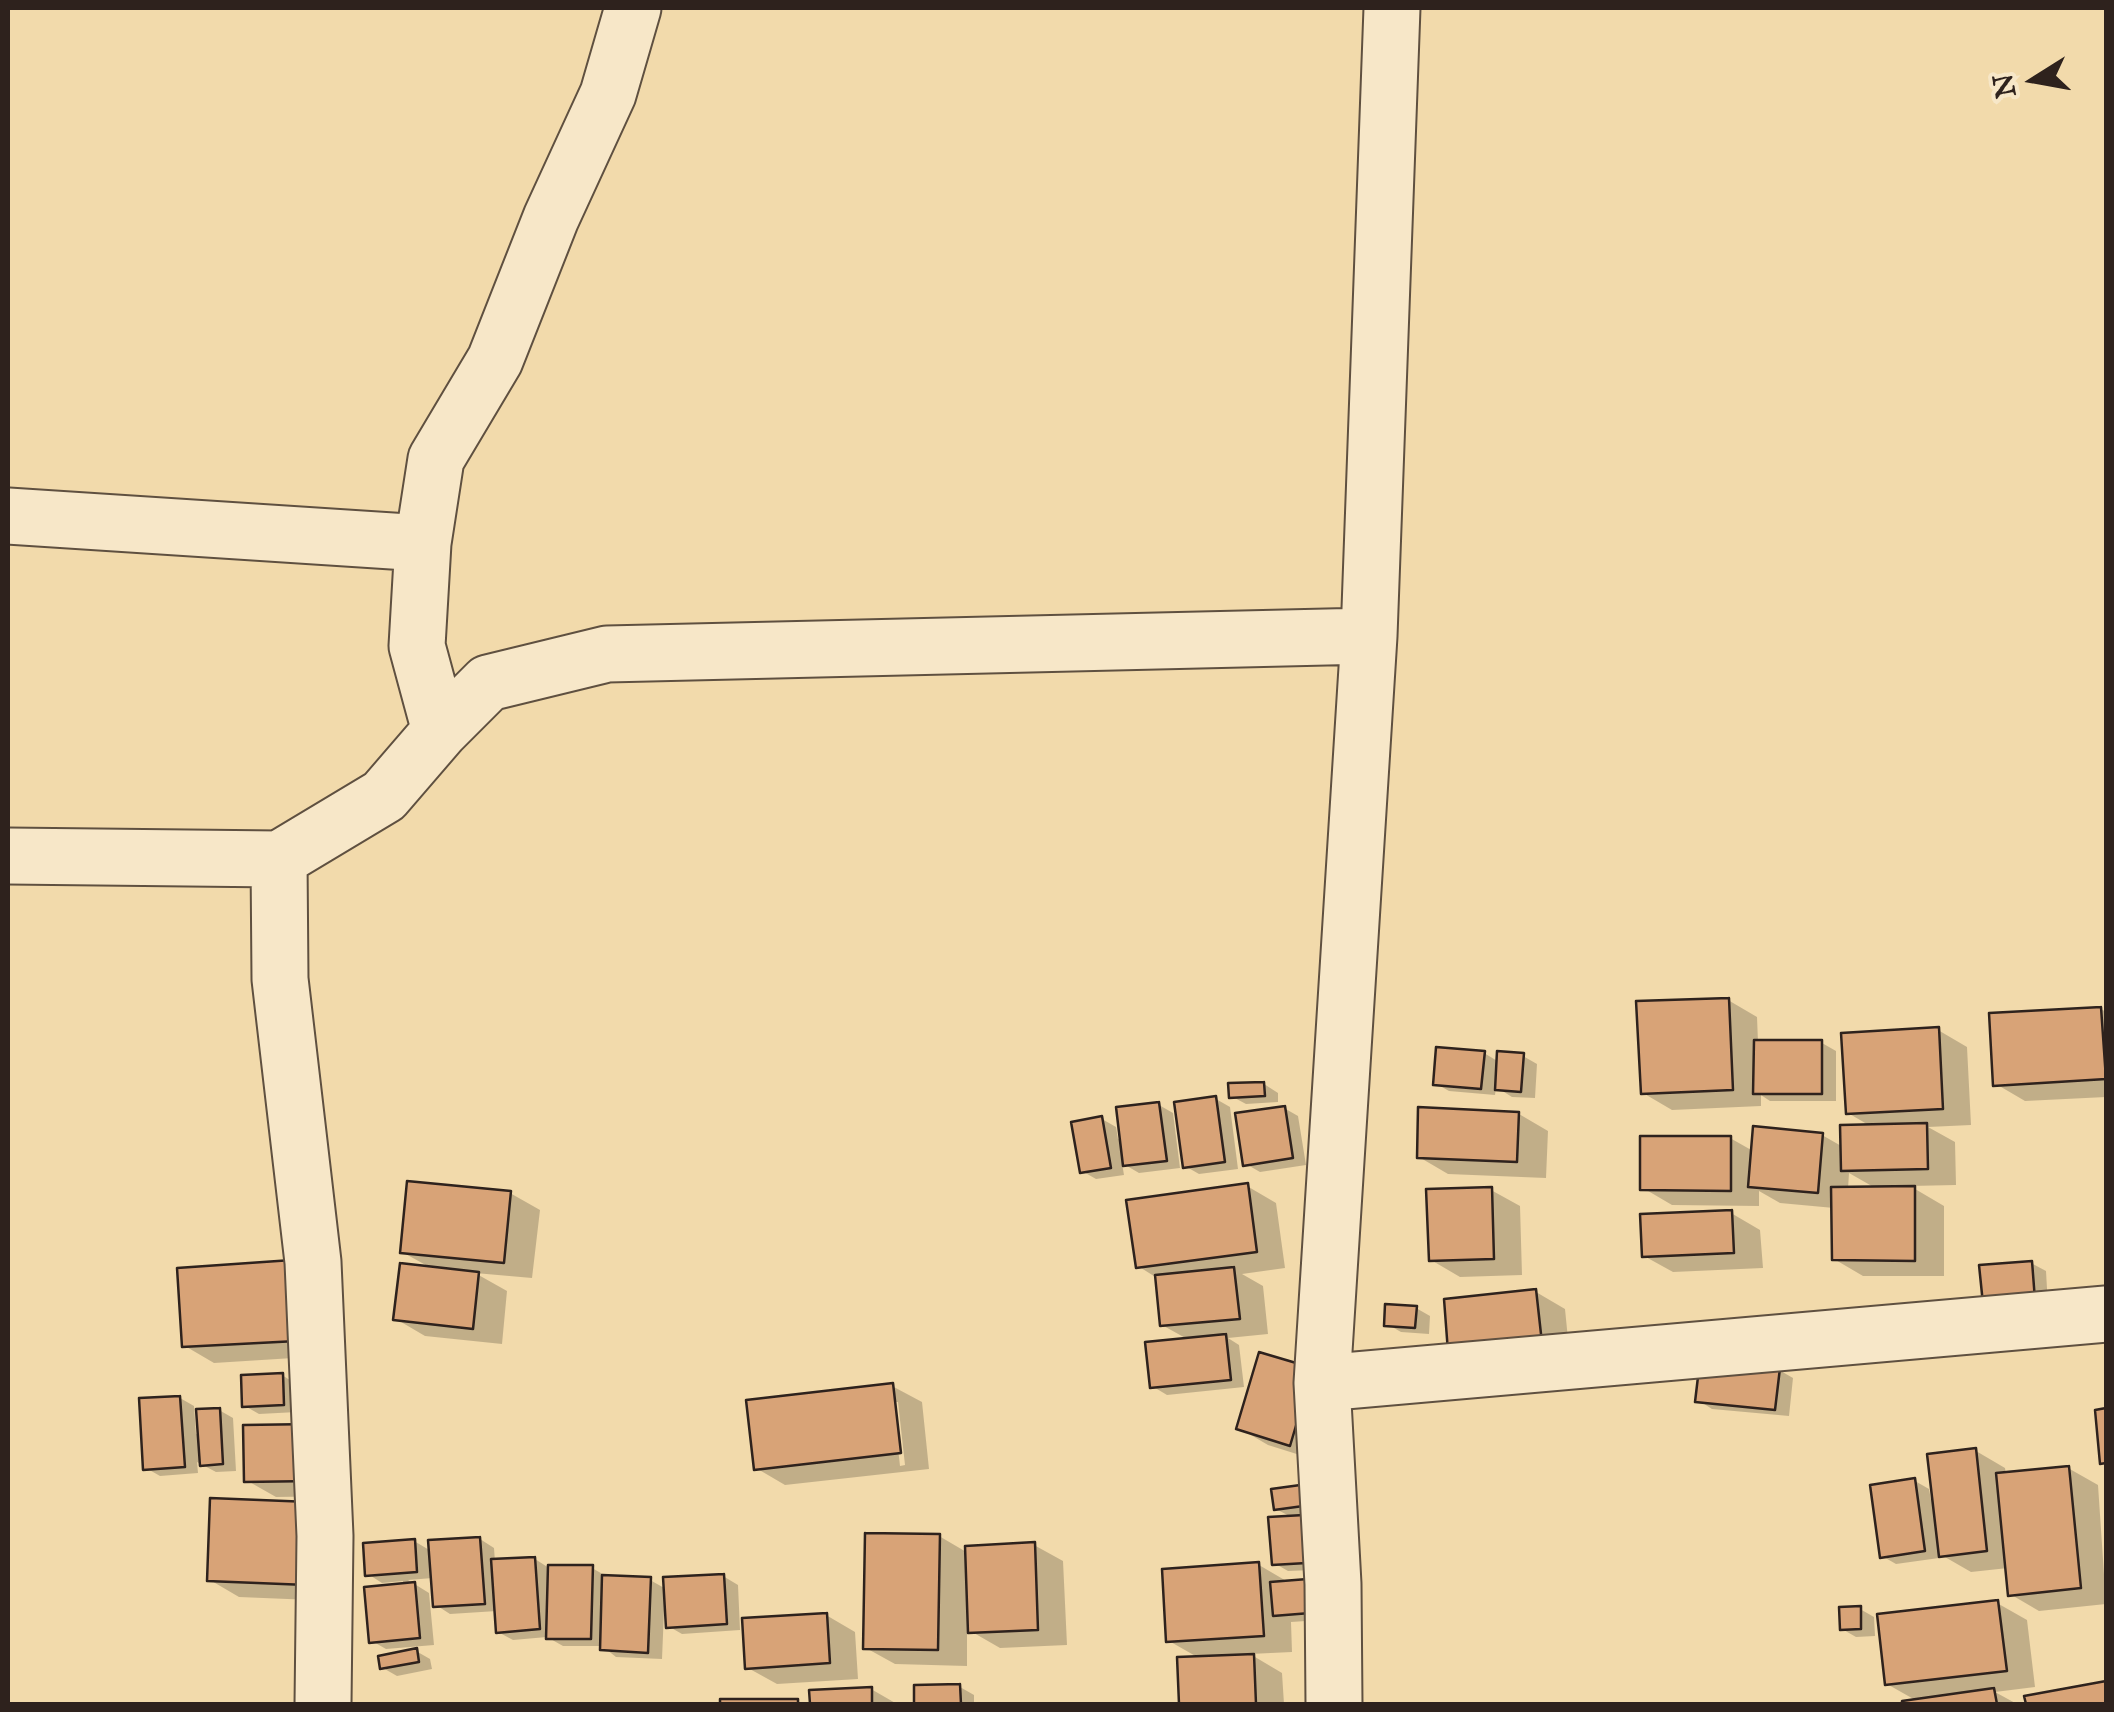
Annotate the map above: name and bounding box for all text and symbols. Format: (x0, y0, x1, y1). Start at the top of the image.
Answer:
north arrow (1984, 30, 2084, 130)
text: N (1985, 71, 2024, 101)

